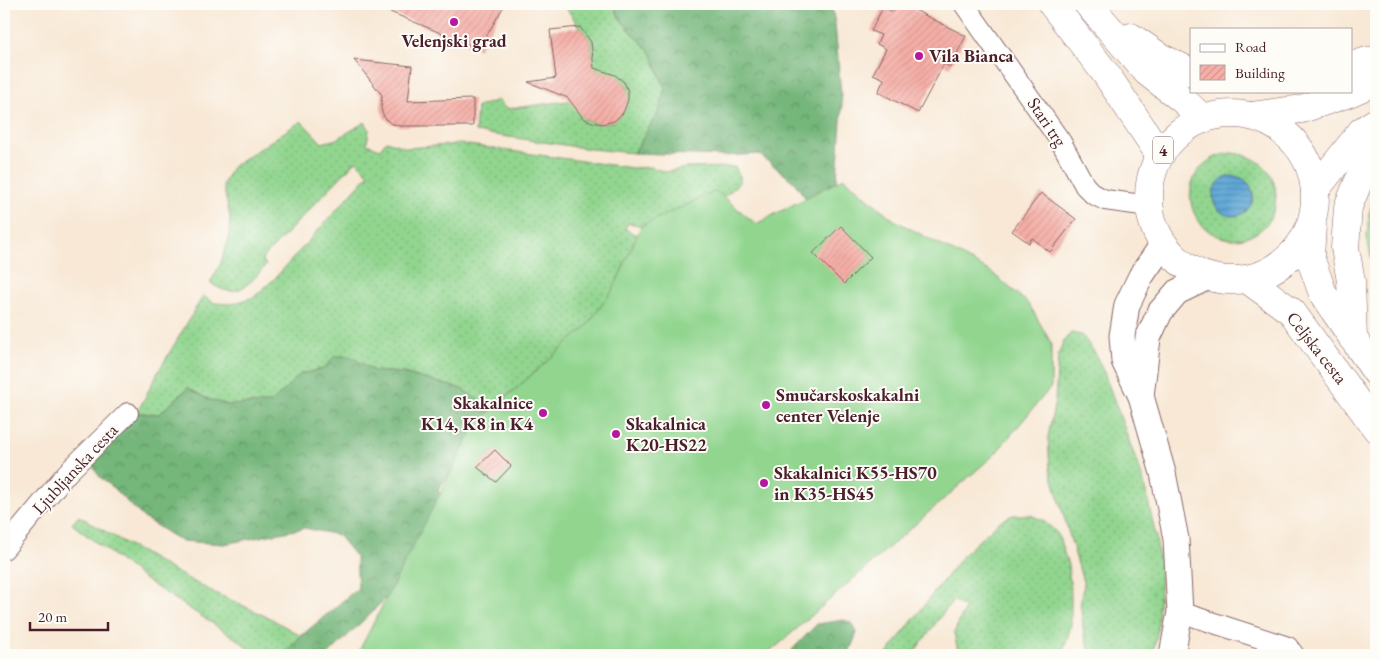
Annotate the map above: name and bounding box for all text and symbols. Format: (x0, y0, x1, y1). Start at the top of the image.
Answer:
marker: Velenjski grad (448, 16, 460, 28)
legend (1190, 28, 1352, 92)
place label: Velenjski grad (401, 29, 507, 52)
text: Road (1235, 37, 1267, 56)
place label: Vila Bianca (929, 44, 1014, 67)
marker: Vila Bianca (913, 50, 925, 62)
text: Building (1235, 63, 1285, 82)
street label: Stari trg (1023, 93, 1072, 151)
road number: 4 (1153, 136, 1173, 164)
street label: Celjska cesta (1282, 307, 1353, 389)
place label: Smučarskoskakalni center Velenje (776, 383, 920, 427)
place label: Skakalnice K14, K8 in K4 (421, 391, 533, 435)
marker: Smučarskoskakalni center Velenje (760, 399, 772, 411)
marker: Skakalnice K14, K8 in K4 (537, 407, 549, 419)
place label: Skakalnica K20-HS22 (626, 412, 707, 456)
street label: Ljubljanska cesta (27, 418, 123, 519)
marker: Skakalnica K20-HS22 (610, 428, 622, 440)
place label: Skakalnici K55-HS70 in K35-HS45 (774, 461, 937, 505)
marker: Skakalnici K55-HS70 in K35-HS45 (758, 477, 770, 489)
scale bar (30, 599, 108, 631)
text: 20 m (38, 607, 67, 626)

